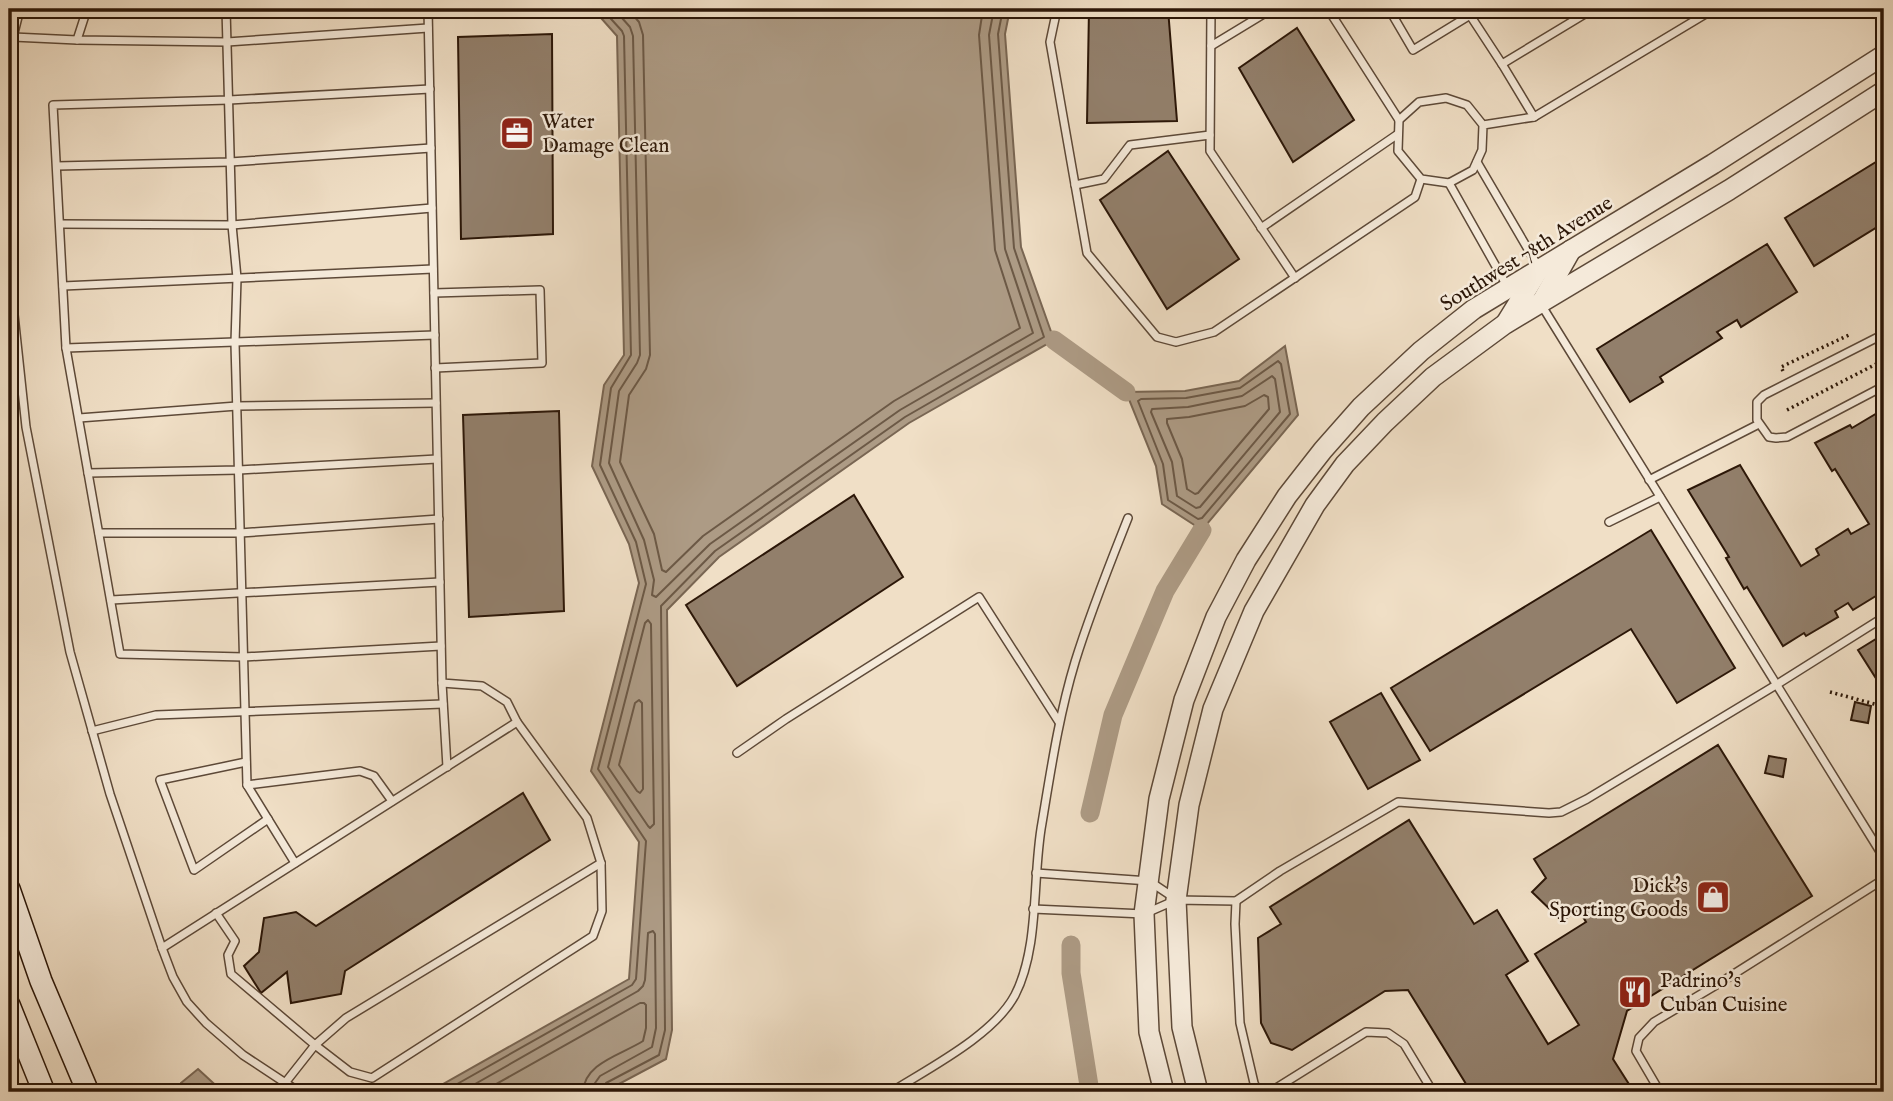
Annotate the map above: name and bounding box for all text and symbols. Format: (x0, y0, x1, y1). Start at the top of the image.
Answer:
place label: Water Damage Clean (542, 109, 669, 160)
office icon: Water Damage Clean (498, 114, 536, 152)
street label: Southwest 78th Avenue (1435, 190, 1618, 318)
place label: Dick's Sporting Goods (1549, 873, 1688, 924)
shop icon: Dick's Sporting Goods (1694, 878, 1732, 916)
place label: Padrino's Cuban Cuisine (1660, 968, 1788, 1019)
restaurant icon: Padrino's Cuban Cuisine (1616, 973, 1654, 1011)

